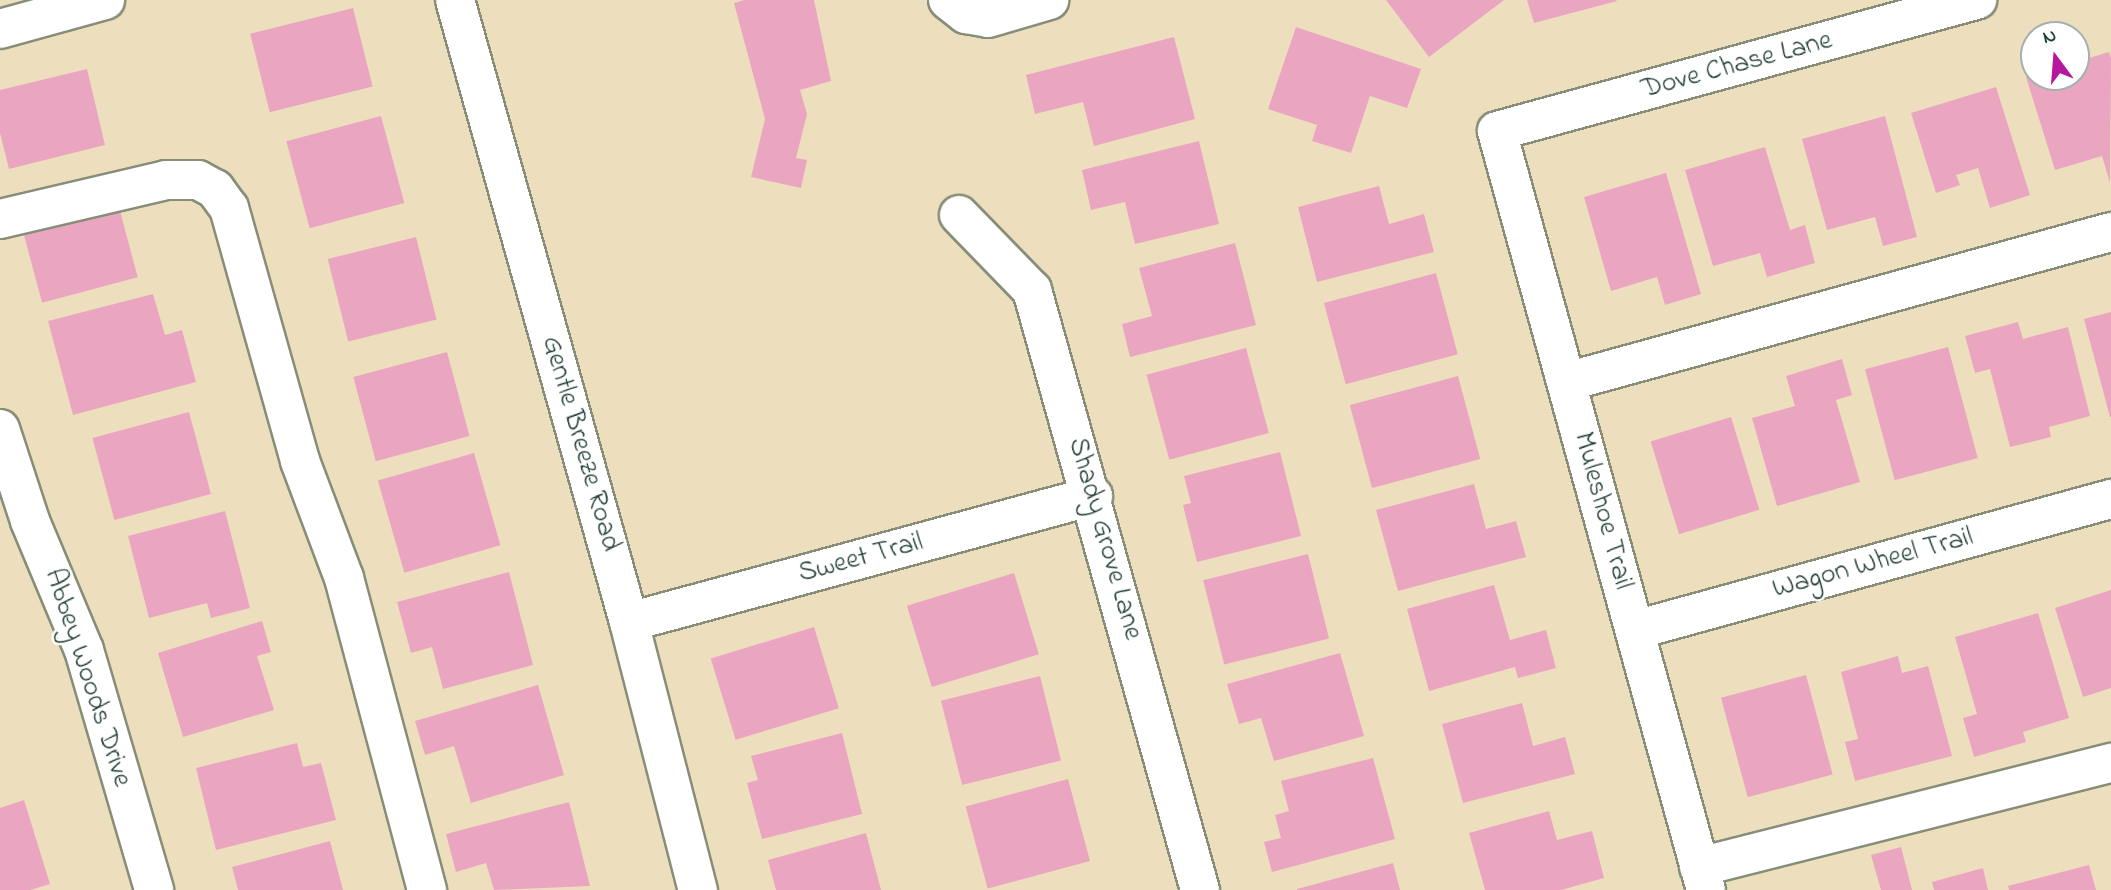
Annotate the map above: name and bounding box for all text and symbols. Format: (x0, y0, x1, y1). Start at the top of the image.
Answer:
north arrow (2020, 21, 2090, 91)
text: N (2040, 23, 2060, 52)
street label: Dove Chase Lane (1638, 24, 1836, 108)
street label: Gentle Breeze Road (533, 333, 627, 555)
street label: Muleshoe Trail (1565, 429, 1639, 593)
street label: Shady Grove Lane (1059, 434, 1149, 644)
street label: Wagon Wheel Trail (1769, 521, 1977, 607)
street label: Sweet Trail (795, 526, 927, 592)
street label: Abbey Woods Drive (36, 565, 138, 791)

